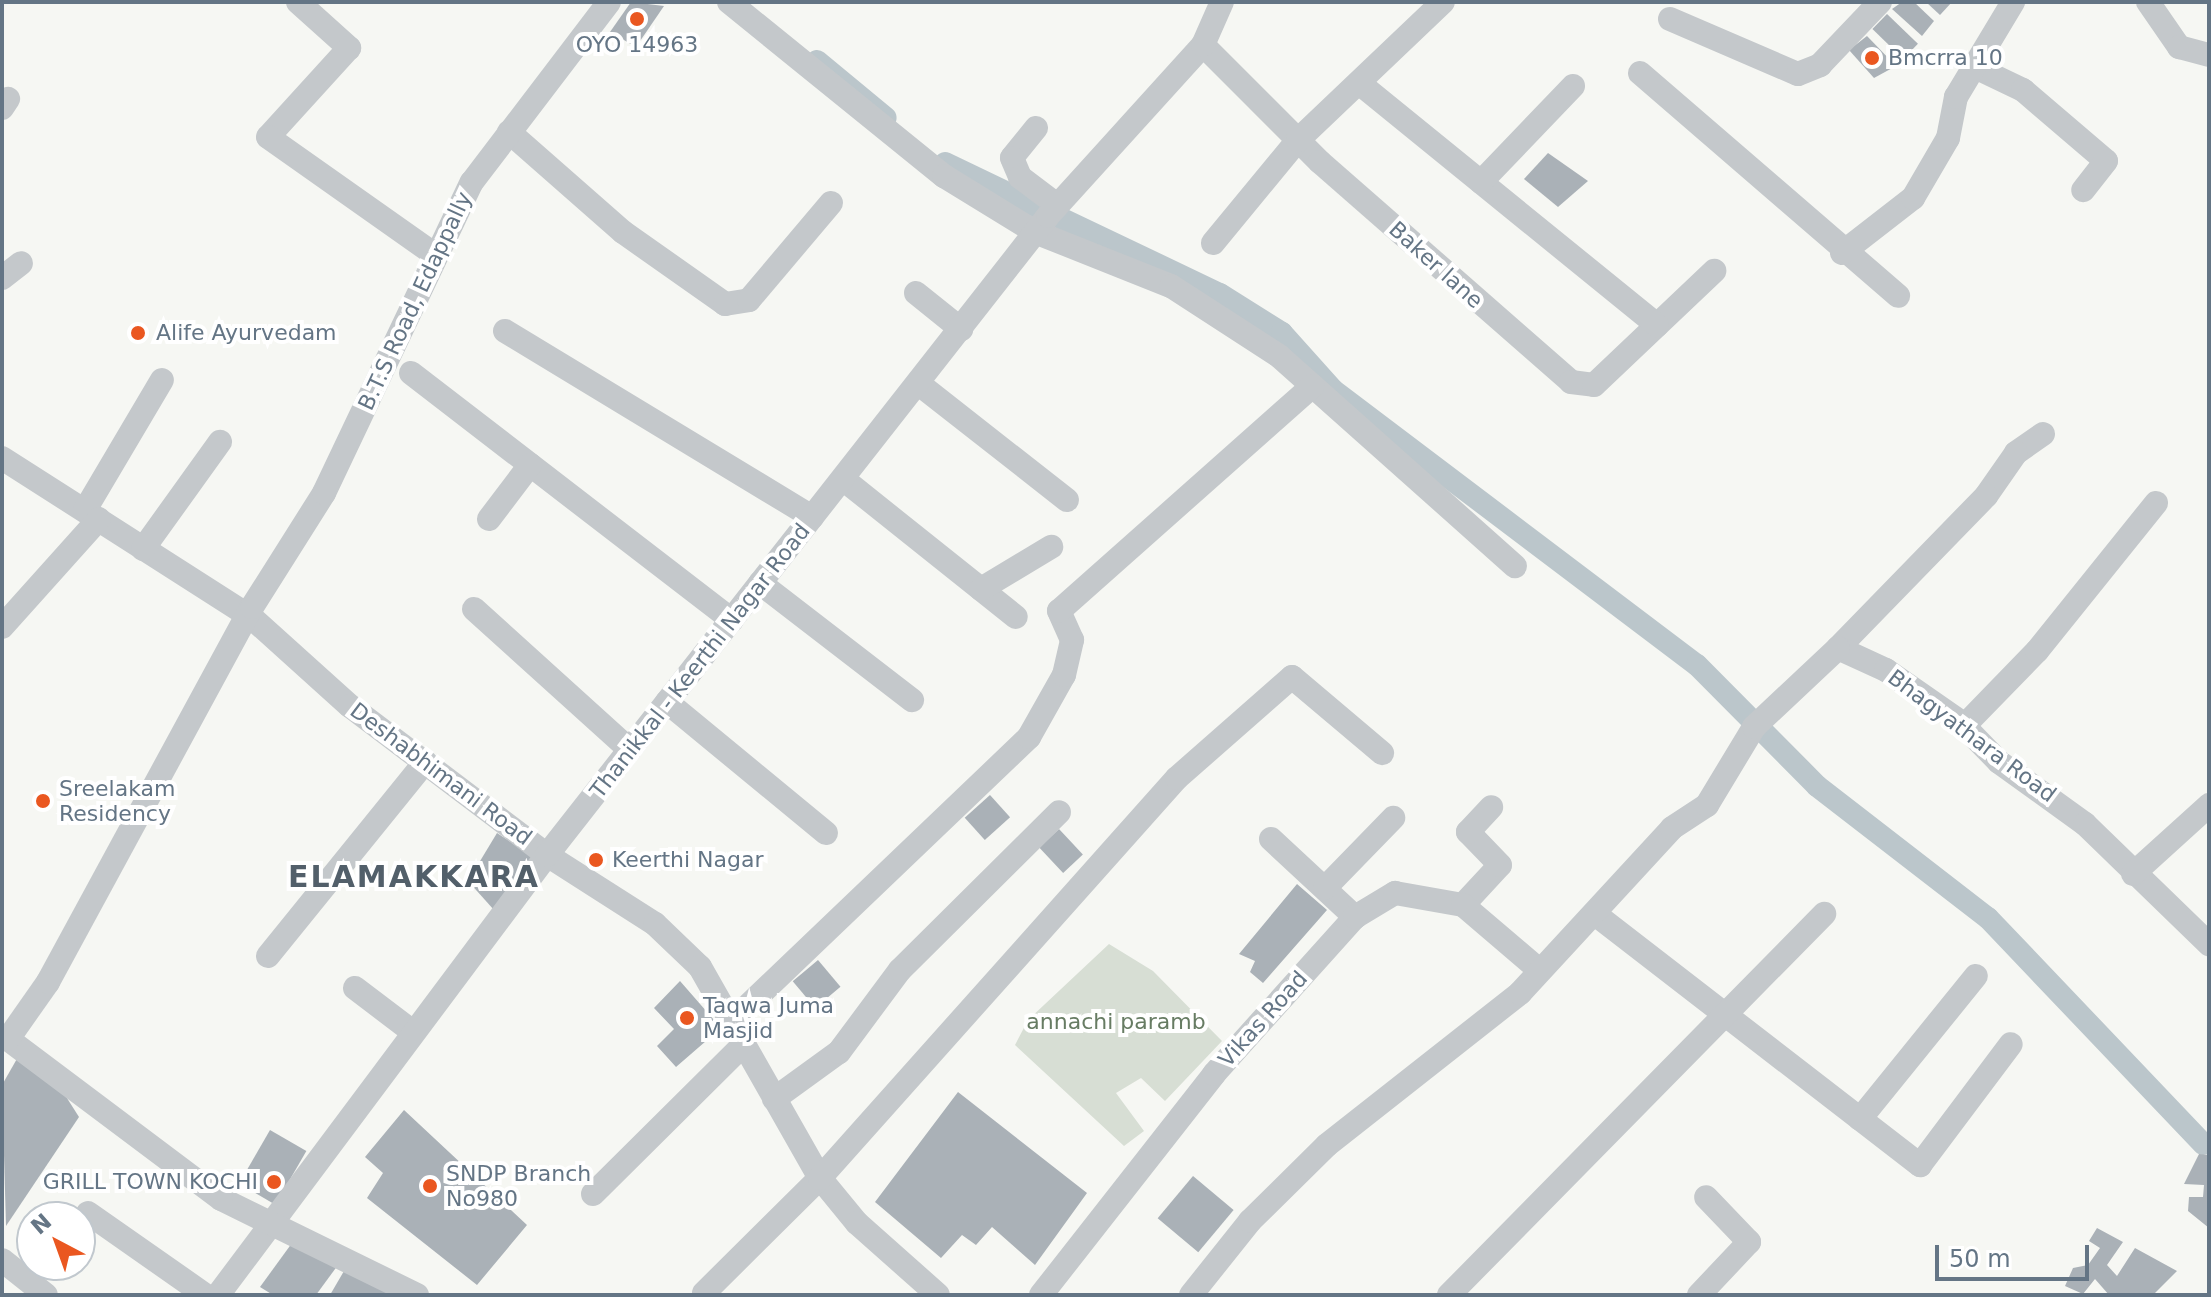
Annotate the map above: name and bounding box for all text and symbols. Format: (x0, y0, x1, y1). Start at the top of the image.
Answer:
marker: OYO 14963 (628, 10, 646, 28)
place label: OYO 14963 (576, 32, 698, 58)
place label: Bmcrra 10 (1888, 45, 2003, 71)
marker: Bmcrra 10 (1863, 49, 1881, 67)
street label: B.T.S Road, Edappally (353, 188, 477, 414)
street label: Baker lane (1384, 216, 1488, 314)
place label: Alife Ayurvedam (156, 320, 337, 346)
marker: Alife Ayurvedam (127, 322, 149, 344)
street label: Thanikkal - Keerthi Nagar Road (585, 518, 815, 804)
street label: Bhagyathara Road (1883, 664, 2061, 808)
street label: Deshabhimani Road (345, 697, 537, 851)
place label: Sreelakam Residency (59, 775, 175, 826)
marker: Sreelakam Residency (34, 792, 52, 810)
place label: Keerthi Nagar (612, 847, 764, 873)
marker: Keerthi Nagar (587, 851, 605, 869)
district label: ELAMAKKARA (288, 859, 540, 895)
street label: Vikas Road (1213, 966, 1313, 1072)
place label: Taqwa Juma Masjid (703, 992, 834, 1044)
marker: Taqwa Juma Masjid (678, 1009, 696, 1027)
park label: annachi paramb (1026, 1009, 1206, 1035)
place label: SNDP Branch No980 (446, 1160, 591, 1212)
place label: GRILL TOWN KOCHI (43, 1169, 258, 1195)
marker: GRILL TOWN KOCHI (265, 1173, 283, 1191)
marker: SNDP Branch No980 (421, 1177, 439, 1195)
north arrow (16, 1201, 96, 1281)
text: N (26, 1209, 56, 1240)
scale bar (1939, 1229, 2093, 1279)
text: 50 m (1949, 1245, 2011, 1273)

